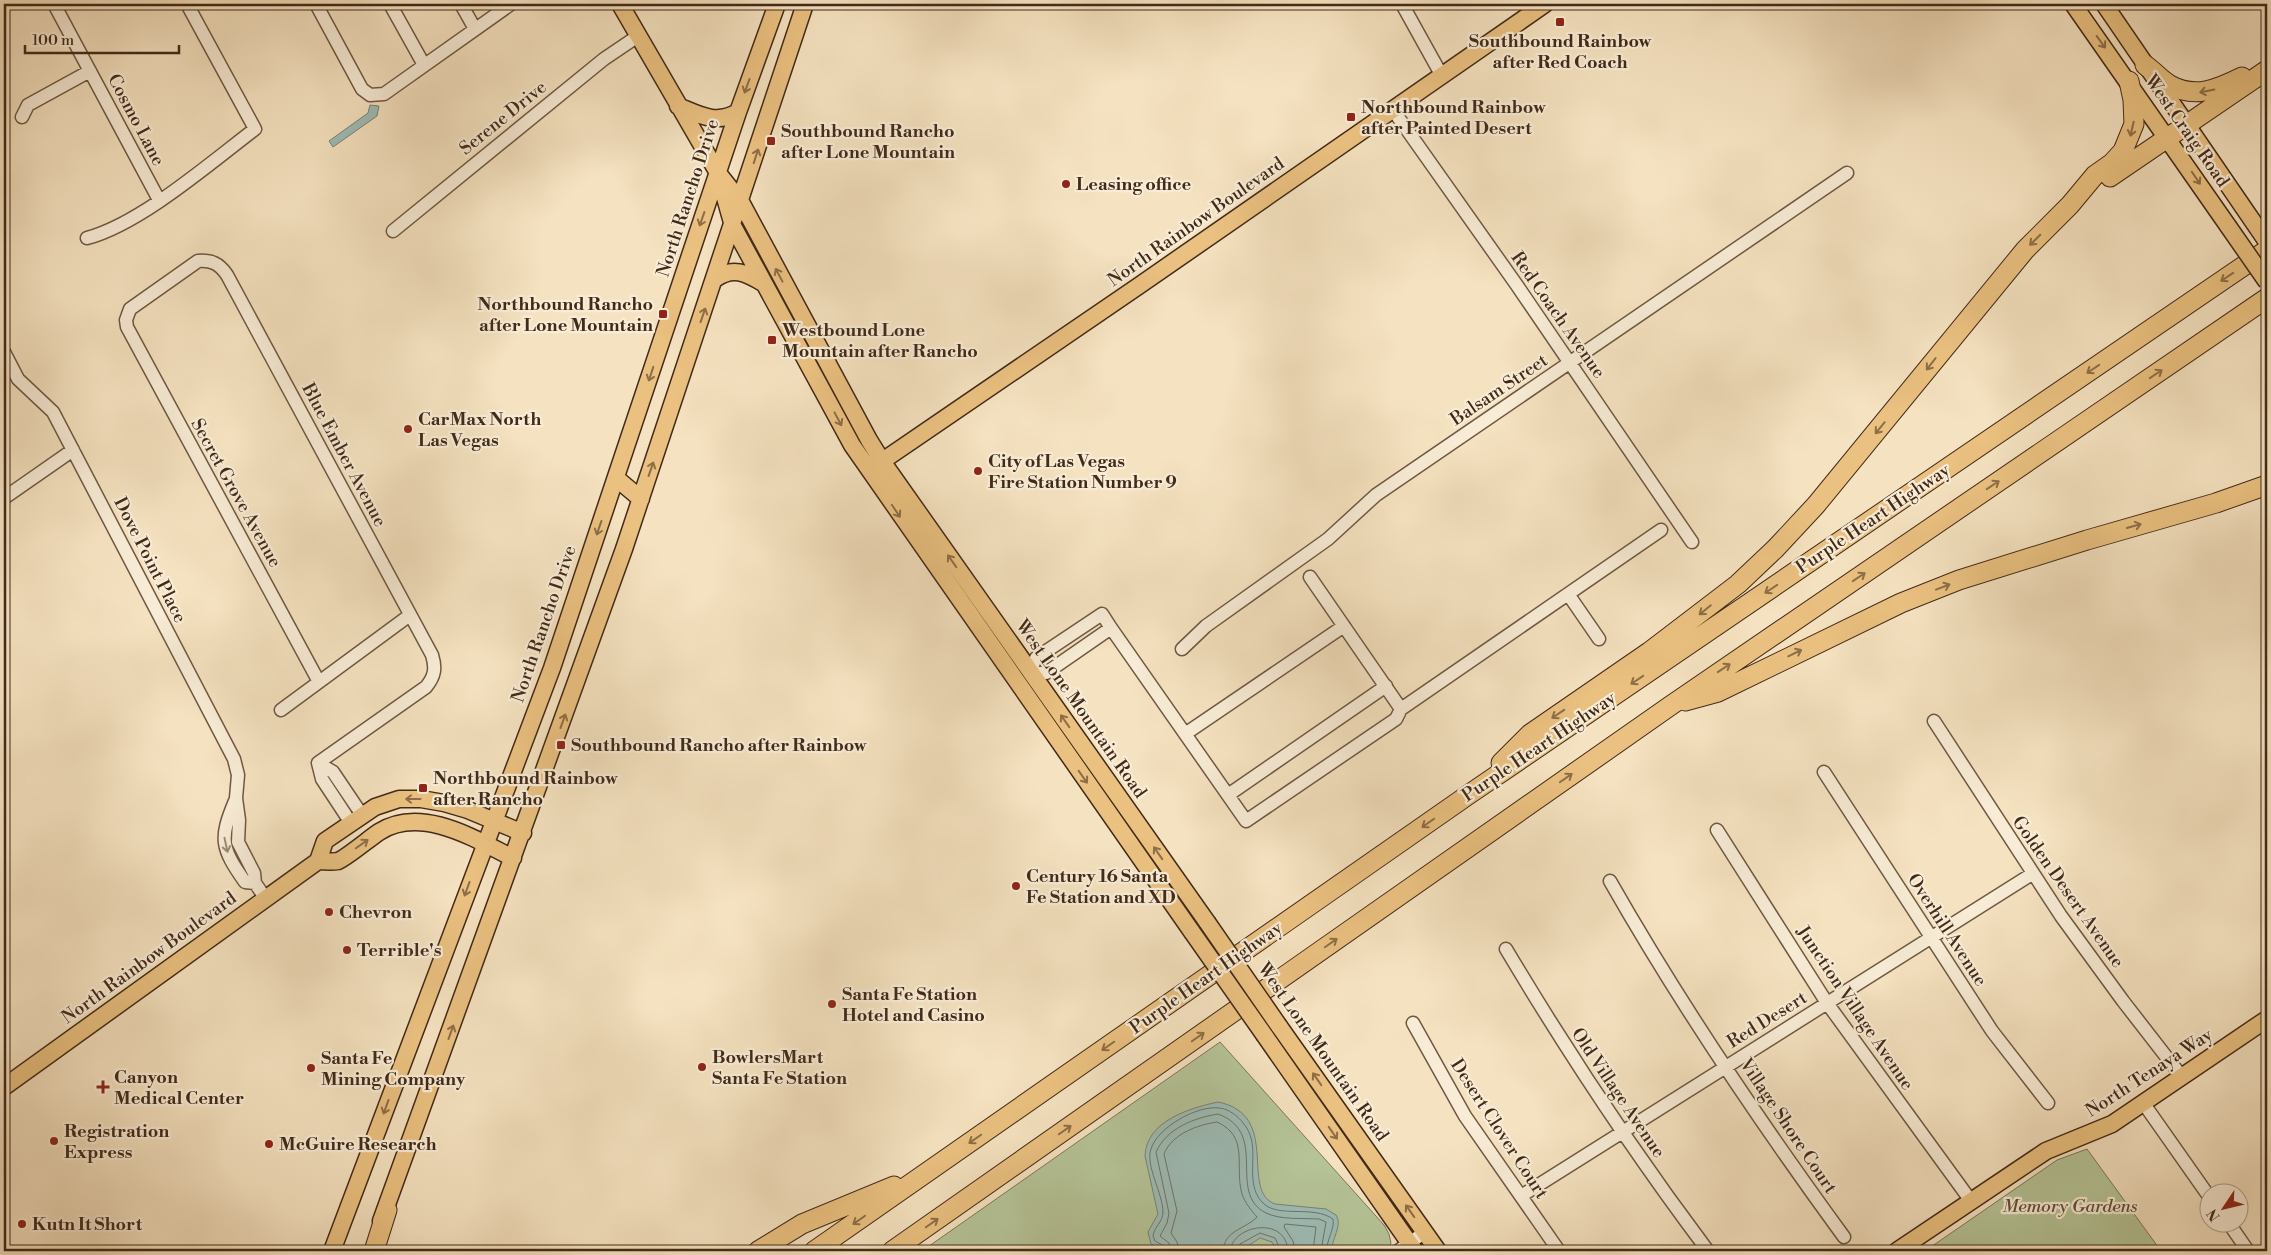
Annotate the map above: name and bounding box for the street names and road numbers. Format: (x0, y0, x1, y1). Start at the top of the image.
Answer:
street label: West Craig Road (2139, 69, 2235, 192)
street label: Cosmo Lane (102, 70, 170, 170)
street label: Serene Drive (455, 76, 551, 160)
street label: North Rancho Drive (652, 116, 724, 280)
street label: North Rainbow Boulevard (1103, 152, 1289, 292)
street label: Red Coach Avenue (1506, 247, 1610, 383)
street label: Balsam Street (1445, 349, 1553, 432)
street label: Blue Ember Avenue (296, 378, 392, 531)
street label: Secret Grove Avenue (186, 415, 286, 571)
street label: Purple Heart Highway (1792, 459, 1955, 579)
street label: Dove Point Place (108, 493, 192, 627)
street label: North Rancho Drive (506, 542, 582, 706)
street label: West Lone Mountain Road (1010, 614, 1152, 803)
street label: Purple Heart Highway (1458, 687, 1621, 807)
street label: Golden Desert Avenue (2007, 812, 2129, 972)
street label: Overhill Avenue (1902, 869, 1992, 991)
street label: North Rainbow Boulevard (57, 886, 242, 1029)
street label: Purple Heart Highway (1125, 917, 1287, 1039)
street label: Junction Village Avenue (1791, 921, 1919, 1095)
street label: West Lone Mountain Road (1252, 957, 1394, 1146)
street label: Red Desert (1723, 986, 1812, 1054)
street label: North Tenaya Way (2081, 1023, 2217, 1123)
street label: Old Village Avenue (1566, 1024, 1670, 1162)
street label: Village Shore Court (1734, 1053, 1842, 1199)
street label: Desert Clover Court (1445, 1055, 1553, 1204)

